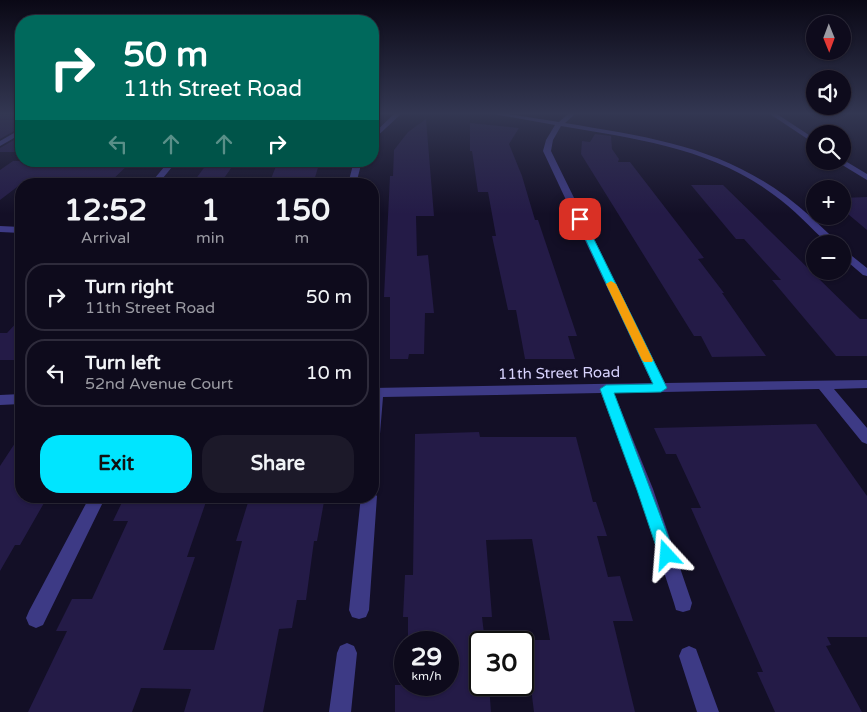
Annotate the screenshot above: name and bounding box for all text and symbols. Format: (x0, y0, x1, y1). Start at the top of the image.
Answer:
north arrow (806, 15, 851, 60)
map controls (806, 15, 851, 280)
text: 50 m (123, 34, 208, 76)
icon: right (40, 35, 105, 100)
button: sound (806, 70, 851, 115)
text: 11th Street Road (123, 76, 302, 102)
button: search (806, 125, 851, 170)
icon: left (104, 130, 132, 158)
icon: ahead (157, 130, 185, 158)
icon: ahead (210, 130, 238, 158)
icon: right (263, 130, 291, 158)
button: + (806, 180, 851, 225)
text: 12:52 (64, 192, 147, 229)
text: 1 (201, 192, 220, 229)
text: 150 (274, 192, 330, 229)
pin (559, 198, 601, 240)
icon: arrive (566, 205, 594, 233)
text: Arrival (81, 228, 130, 248)
text: min (196, 228, 225, 248)
text: m (294, 228, 309, 248)
button: − (806, 235, 851, 280)
text: Turn right (85, 276, 173, 298)
icon: right (42, 283, 70, 311)
text: 50 m (306, 286, 352, 308)
text: 11th Street Road (85, 298, 215, 318)
text: Turn left (85, 352, 161, 374)
icon: left (42, 359, 70, 387)
text: 10 m (306, 362, 352, 384)
street label: 11th Street Road (498, 363, 620, 383)
text: 52nd Avenue Court (85, 374, 233, 394)
button: Exit (40, 435, 192, 493)
button: Share (202, 435, 354, 493)
position arrow (640, 528, 692, 580)
speed limit sign: 30 (469, 631, 534, 696)
text: 29 (411, 642, 442, 672)
text: km/h (411, 669, 442, 683)

